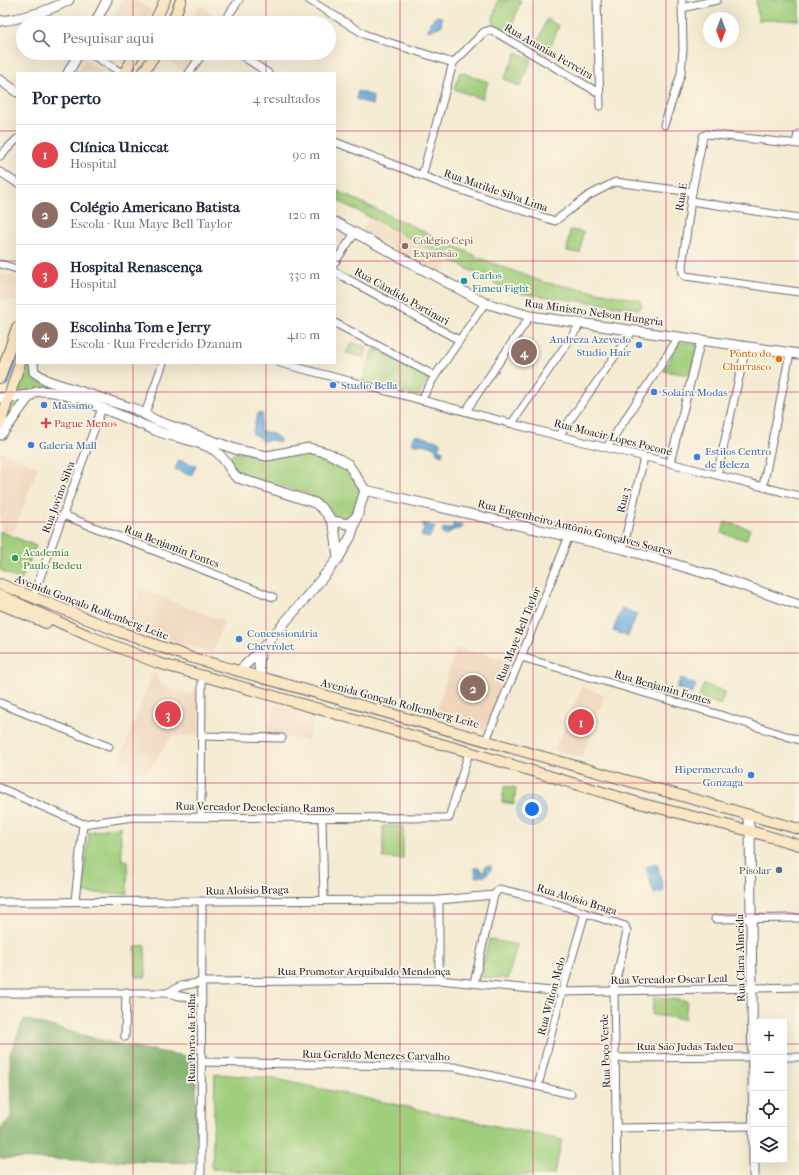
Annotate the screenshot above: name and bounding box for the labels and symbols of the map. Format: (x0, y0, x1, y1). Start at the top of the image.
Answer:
north arrow (703, 12, 739, 48)
street label: Rua Ananias Ferreira (502, 21, 596, 83)
street label: Rua Matilde Silva Lima (442, 167, 550, 215)
street label: Rua E (673, 182, 690, 212)
place label: Colégio Cepi Expansão (413, 234, 474, 260)
marker: Colégio Cepi Expansão (400, 241, 410, 251)
street label: Rua Cândido Portinari (352, 265, 452, 328)
place label: Carlos Fimeu Fight (472, 269, 529, 295)
marker: Carlos Fimeu Fight (459, 276, 469, 286)
street label: Rua Ministro Nelson Hungria (524, 296, 665, 329)
place label: Andreza Azevedo Studio Hair (549, 333, 631, 359)
pin: 4 (511, 337, 537, 367)
marker: Andreza Azevedo Studio Hair (634, 340, 644, 350)
place label: Ponto do Churrasco (722, 347, 771, 373)
marker: Ponto do Churrasco (774, 354, 784, 364)
place label: Studio Bella (341, 379, 399, 392)
marker: Studio Bella (328, 380, 338, 390)
place label: Solaira Modas (662, 386, 727, 399)
marker: Solaira Modas (649, 387, 659, 397)
place label: Massimo (52, 399, 94, 412)
marker: Massimo (39, 400, 49, 410)
street label: Rua Moacir Lopes Poconé (552, 416, 674, 459)
place label: Pague Menos (54, 417, 117, 430)
marker: Pague Menos (41, 418, 51, 428)
place label: Galeria Mall (39, 439, 97, 452)
marker: Galeria Mall (26, 440, 36, 450)
place label: Estilos Centro de Beleza (705, 445, 772, 471)
marker: Estilos Centro de Beleza (692, 452, 702, 462)
street label: Rua Jovino Silva (39, 458, 78, 535)
street label: Rua 3 (614, 486, 633, 514)
street label: Rua Engenheiro Antônio Gonçalves Soares (476, 497, 674, 558)
street label: Rua Benjamin Fontes (123, 522, 221, 571)
place label: Academia Paulo Bedeu (22, 546, 83, 572)
marker: Academia Paulo Bedeu (10, 553, 20, 563)
street label: Avenida Gonçalo Rollemberg Leite (12, 572, 171, 643)
street label: Rua Maye Bell Taylor (493, 585, 544, 684)
place label: Concessionária Chevrolet (247, 627, 319, 653)
marker: Concessionária Chevrolet (234, 634, 244, 644)
street label: Rua Benjamin Fontes (613, 667, 713, 708)
pin: 2 (460, 673, 486, 703)
street label: Avenida Gonçalo Rollemberg Leite (318, 676, 481, 731)
pin: 3 (155, 699, 181, 729)
pin: 1 (568, 707, 594, 737)
place label: Hipermercado Gonzaga (674, 763, 744, 789)
marker: Hipermercado Gonzaga (746, 770, 756, 780)
your location (522, 799, 542, 819)
street label: Rua Vereador Deocleciano Ramos (175, 800, 335, 815)
place label: Pisolar (739, 864, 771, 877)
marker: Pisolar (774, 865, 784, 875)
street label: Rua Aloísio Braga (535, 881, 619, 918)
street label: Rua Aloísio Braga (205, 883, 290, 898)
street label: Rua Clara Almeida (733, 913, 748, 1002)
street label: Rua Wilton Melo (535, 955, 568, 1037)
street label: Rua Promotor Arquibaldo Mendonça (277, 965, 452, 978)
street label: Rua Vereador Oscar Leal (610, 972, 728, 987)
street label: Rua Porto da Folha (185, 993, 198, 1083)
street label: Rua Poço Verde (598, 1013, 613, 1088)
street label: Rua São Judas Tadeu (636, 1040, 734, 1053)
street label: Rua Geraldo Menezes Carvalho (302, 1048, 450, 1063)

